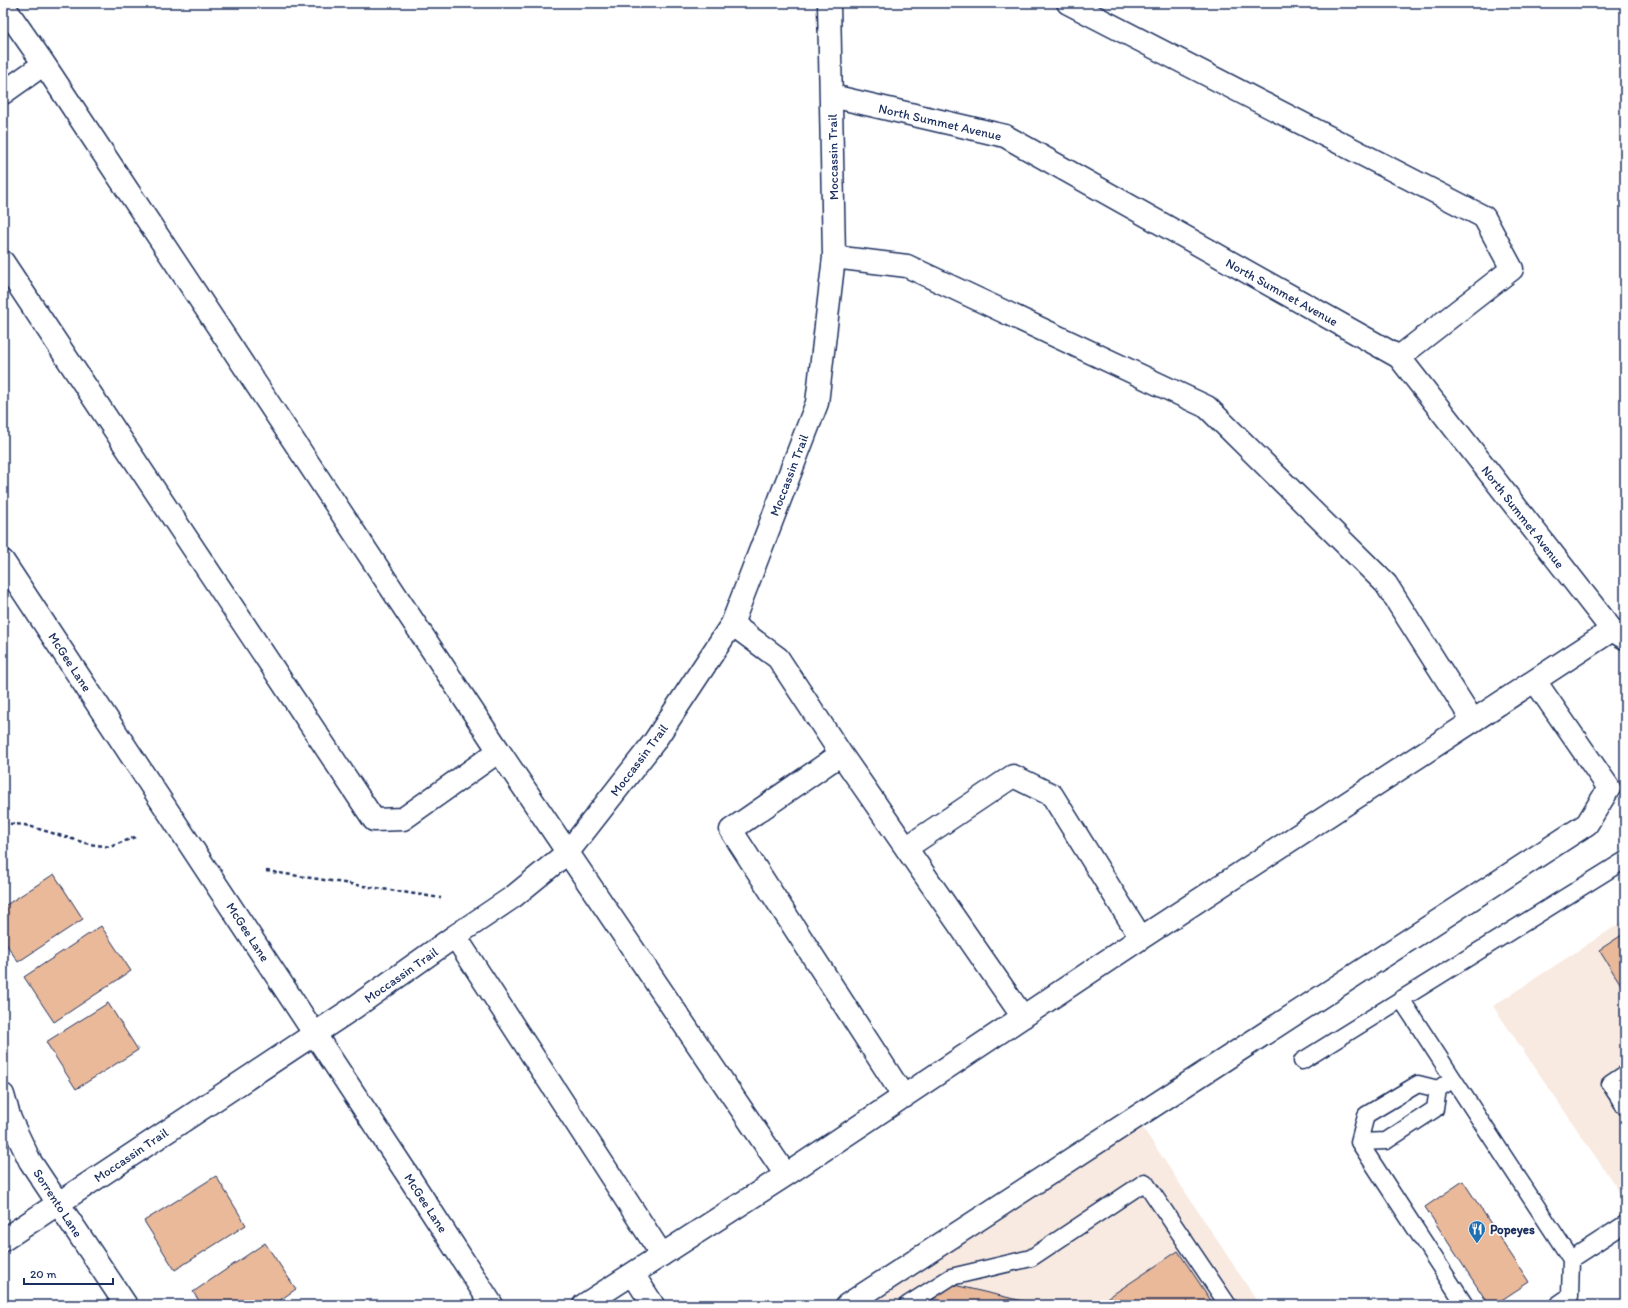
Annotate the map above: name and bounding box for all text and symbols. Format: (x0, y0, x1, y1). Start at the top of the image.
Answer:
street label: North Summet Avenue (877, 101, 1003, 143)
street label: Moccassin Trail (825, 113, 841, 200)
street label: North Summet Avenue (1223, 255, 1341, 329)
street label: Moccassin Trail (767, 432, 812, 518)
street label: North Summet Avenue (1478, 463, 1568, 571)
street label: McGee Lane (45, 630, 95, 694)
street label: Moccassin Trail (607, 721, 671, 799)
street label: McGee Lane (223, 900, 273, 964)
street label: Moccassin Trail (361, 944, 441, 1006)
street label: Moccassin Trail (91, 1124, 171, 1185)
street label: Sorrento Lane (30, 1166, 86, 1240)
street label: McGee Lane (401, 1171, 451, 1235)
restaurant icon: Popeyes (1467, 1219, 1487, 1244)
place label: Popeyes (1490, 1222, 1535, 1238)
scale bar (24, 1260, 113, 1286)
text: 20 m (30, 1267, 57, 1281)

